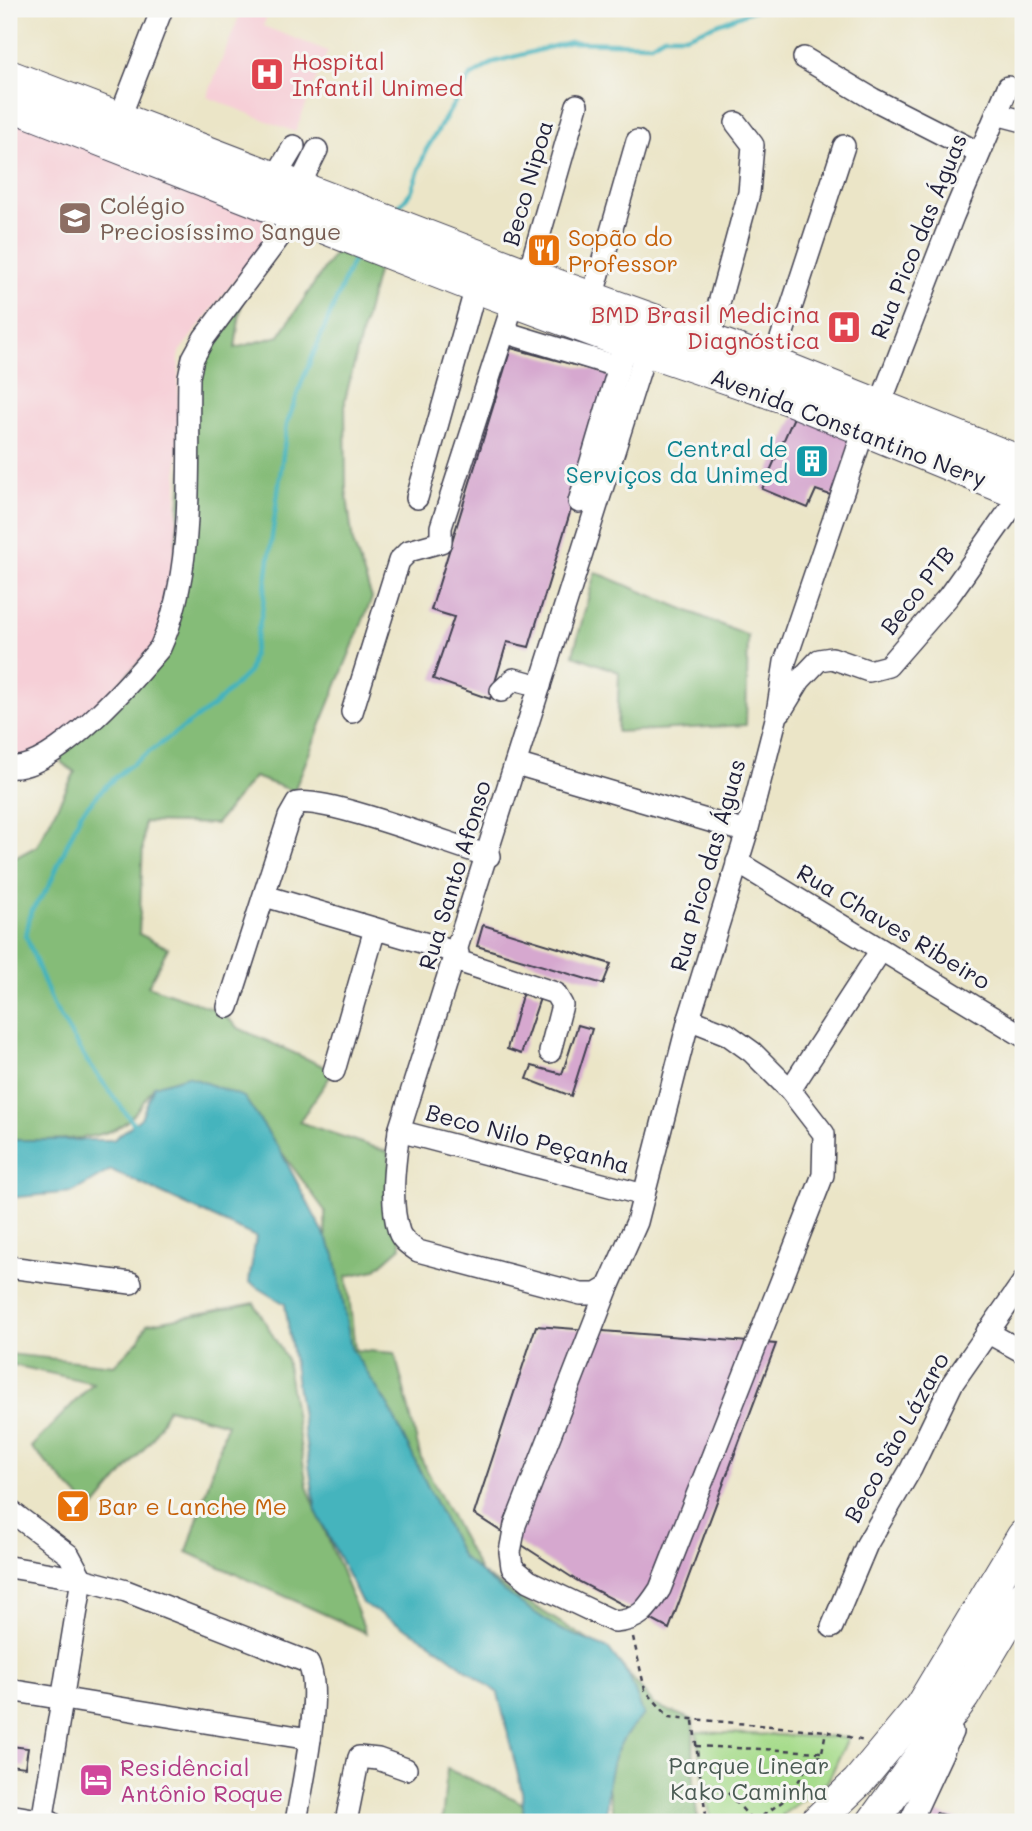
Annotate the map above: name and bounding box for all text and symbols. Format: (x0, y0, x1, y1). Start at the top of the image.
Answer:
place label: Hospital Infantil Unimed (292, 46, 463, 102)
hospital icon: Hospital Infantil Unimed (248, 55, 286, 93)
street label: Beco Nipoa (495, 117, 559, 249)
street label: Rua Pico das Águas (863, 129, 973, 343)
place label: Colégio Preciosíssimo Sangue (100, 190, 341, 246)
school or university icon: Colégio Preciosíssimo Sangue (56, 199, 94, 237)
place label: Sopão do Professor (568, 222, 678, 278)
restaurant icon: Sopão do Professor (525, 231, 563, 269)
place label: BMD Brasil Medicina Diagnóstica (591, 299, 820, 355)
hospital icon: BMD Brasil Medicina Diagnóstica (825, 308, 863, 346)
street label: Avenida Constantino Nery (707, 361, 991, 493)
place label: Central de Serviços da Unimed (566, 433, 788, 489)
building icon: Central de Serviços da Unimed (793, 442, 831, 480)
street label: Beco PTB (873, 540, 961, 640)
street label: Rua Pico das Águas (662, 755, 752, 975)
street label: Rua Santo Afonso (411, 777, 497, 973)
street label: Rua Chaves Ribeiro (792, 856, 996, 996)
street label: Beco Nilo Peçanha (423, 1096, 633, 1180)
street label: Beco São Lázaro (837, 1347, 955, 1527)
bar icon: Bar e Lanche Me (54, 1487, 92, 1525)
place label: Bar e Lanche Me (98, 1491, 287, 1521)
park label: Parque Linear Kako Caminha (669, 1750, 829, 1806)
place label: Residêncial Antônio Roque (120, 1752, 283, 1808)
hotel icon: Residêncial Antônio Roque (77, 1761, 115, 1799)

